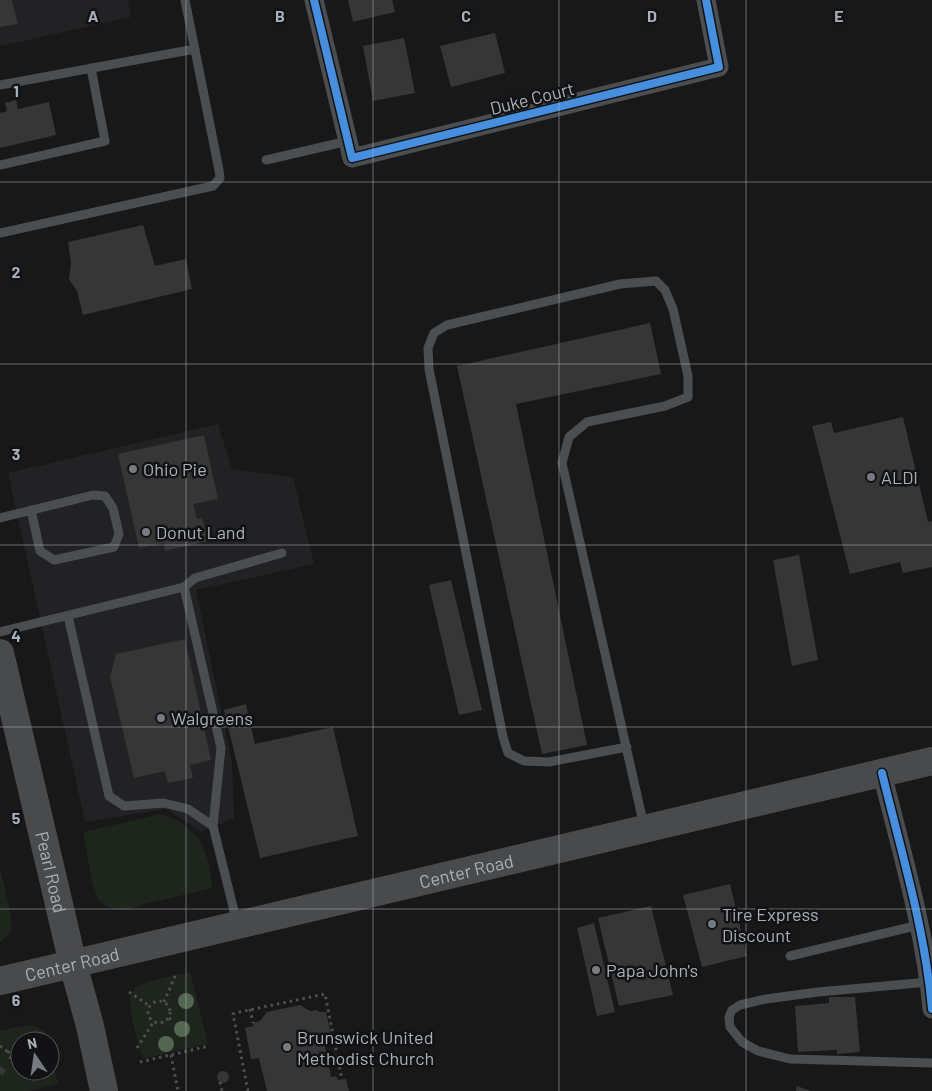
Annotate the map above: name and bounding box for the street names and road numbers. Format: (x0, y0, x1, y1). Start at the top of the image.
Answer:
street label: Duke Court (488, 77, 576, 119)
street label: Pearl Road (31, 829, 72, 915)
street label: Center Road (417, 849, 515, 893)
street label: Center Road (23, 942, 121, 986)

